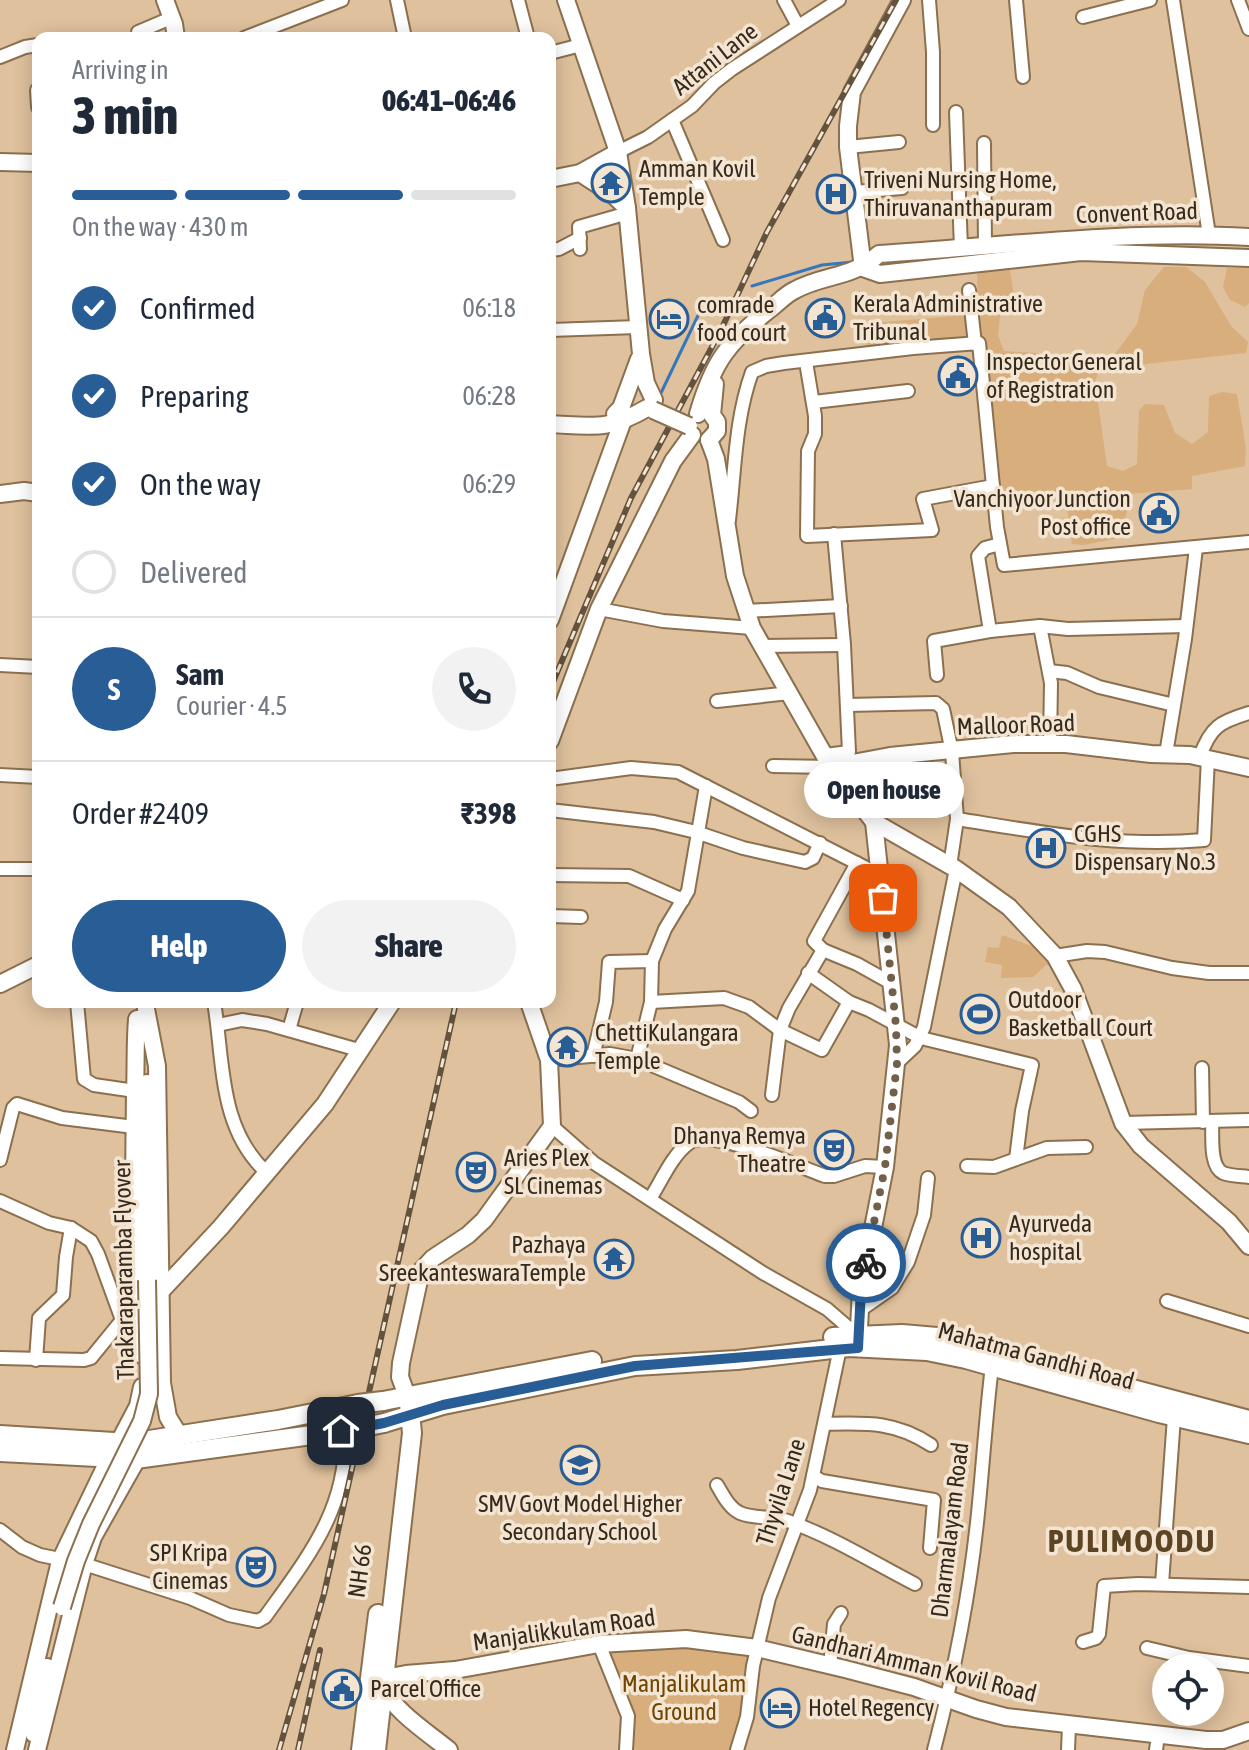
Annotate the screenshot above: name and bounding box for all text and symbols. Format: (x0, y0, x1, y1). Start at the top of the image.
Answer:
street label: Attani Lane (667, 17, 762, 100)
text: Arriving in (72, 55, 169, 85)
text: 06:41–06:46 (382, 83, 516, 117)
text: 3 min (72, 85, 178, 145)
place label: Amman Kovil Temple (639, 155, 756, 210)
temple icon: Amman Kovil Temple (590, 162, 632, 204)
place label: Triveni Nursing Home, Thiruvananthapuram (864, 166, 1056, 221)
hospital icon: Triveni Nursing Home, Thiruvananthapuram (815, 173, 857, 215)
street label: Convent Road (1076, 197, 1198, 228)
text: On the way · 430 m (72, 212, 249, 242)
icon: check (72, 286, 116, 330)
place label: Kerala Administrative Tribunal (853, 290, 1043, 345)
text: Confirmed (140, 291, 255, 325)
place label: comrade food court (697, 291, 786, 346)
text: 06:18 (462, 293, 516, 323)
public building icon: Kerala Administrative Tribunal (804, 297, 846, 339)
hotel icon: comrade food court (648, 298, 690, 340)
place label: Inspector General of Registration (986, 348, 1142, 403)
public building icon: Inspector General of Registration (937, 355, 979, 397)
icon: check (72, 374, 116, 418)
text: Preparing (140, 379, 249, 413)
text: 06:28 (462, 381, 516, 411)
icon: check (72, 462, 116, 506)
text: On the way (140, 467, 261, 501)
text: 06:29 (462, 469, 516, 499)
place label: Vanchiyoor Junction Post office (953, 485, 1131, 540)
public building icon: Vanchiyoor Junction Post office (1138, 492, 1180, 534)
text: Delivered (140, 555, 248, 589)
button: phone (432, 647, 516, 731)
text: Sam (176, 657, 224, 691)
text: S (108, 672, 120, 706)
text: Courier · 4.5 (176, 691, 287, 721)
street label: Malloor Road (956, 709, 1076, 740)
callout: Open house (803, 762, 963, 818)
text: Open house (827, 775, 941, 805)
text: Order #2409 (72, 796, 209, 830)
text: ₹398 (461, 796, 516, 830)
place label: CGHS Dispensary No.3 (1074, 820, 1216, 875)
hospital icon: CGHS Dispensary No.3 (1025, 827, 1067, 869)
pin (849, 864, 917, 932)
icon: bag (861, 876, 905, 920)
button: Help (72, 900, 286, 992)
button: Share (302, 900, 516, 992)
place label: Outdoor Basketball Court (1008, 986, 1153, 1041)
sports icon: Outdoor Basketball Court (959, 993, 1001, 1035)
place label: ChettiKulangara Temple (595, 1019, 739, 1074)
temple icon: ChettiKulangara Temple (546, 1026, 588, 1068)
place label: Dhanya Remya Theatre (673, 1122, 806, 1177)
theatre icon: Dhanya Remya Theatre (813, 1129, 855, 1171)
place label: Aries Plex SL Cinemas (504, 1144, 602, 1199)
theatre icon: Aries Plex SL Cinemas (455, 1151, 497, 1193)
street label: Thakaraparamba Flyover (108, 1159, 139, 1380)
place label: Ayurveda hospital (1009, 1210, 1092, 1265)
hospital icon: Ayurveda hospital (960, 1217, 1002, 1259)
courier (826, 1223, 906, 1303)
place label: Pazhaya SreekanteswaraTemple (379, 1231, 586, 1286)
temple icon: Pazhaya SreekanteswaraTemple (593, 1238, 635, 1280)
icon: bike (844, 1241, 888, 1285)
street label: Mahatma Gandhi Road (935, 1316, 1137, 1395)
pin (307, 1397, 375, 1465)
icon: home (319, 1409, 363, 1453)
street label: Thyvila Lane (751, 1435, 810, 1549)
street label: Dharmalayam Road (925, 1441, 974, 1619)
school or university icon: SMV Govt Model Higher Secondary School (559, 1444, 601, 1486)
place label: SMV Govt Model Higher Secondary School (478, 1490, 683, 1545)
district label: PULIMOODU (1048, 1522, 1216, 1559)
place label: SPI Kripa Cinemas (150, 1539, 228, 1594)
street label: NH 66 (342, 1542, 377, 1600)
theatre icon: SPI Kripa Cinemas (235, 1546, 277, 1588)
street label: Manjalikkulam Road (471, 1603, 657, 1656)
street label: Gandhari Amman Kovil Road (789, 1620, 1039, 1707)
map controls (1152, 1654, 1224, 1726)
button: locate (1152, 1654, 1224, 1726)
public building icon: Parcel Office (321, 1668, 363, 1710)
park label: Manjalikulam Ground (622, 1670, 746, 1725)
place label: Parcel Office (370, 1675, 481, 1702)
hotel icon: Hotel Regency (759, 1687, 801, 1729)
place label: Hotel Regency (808, 1694, 935, 1721)

